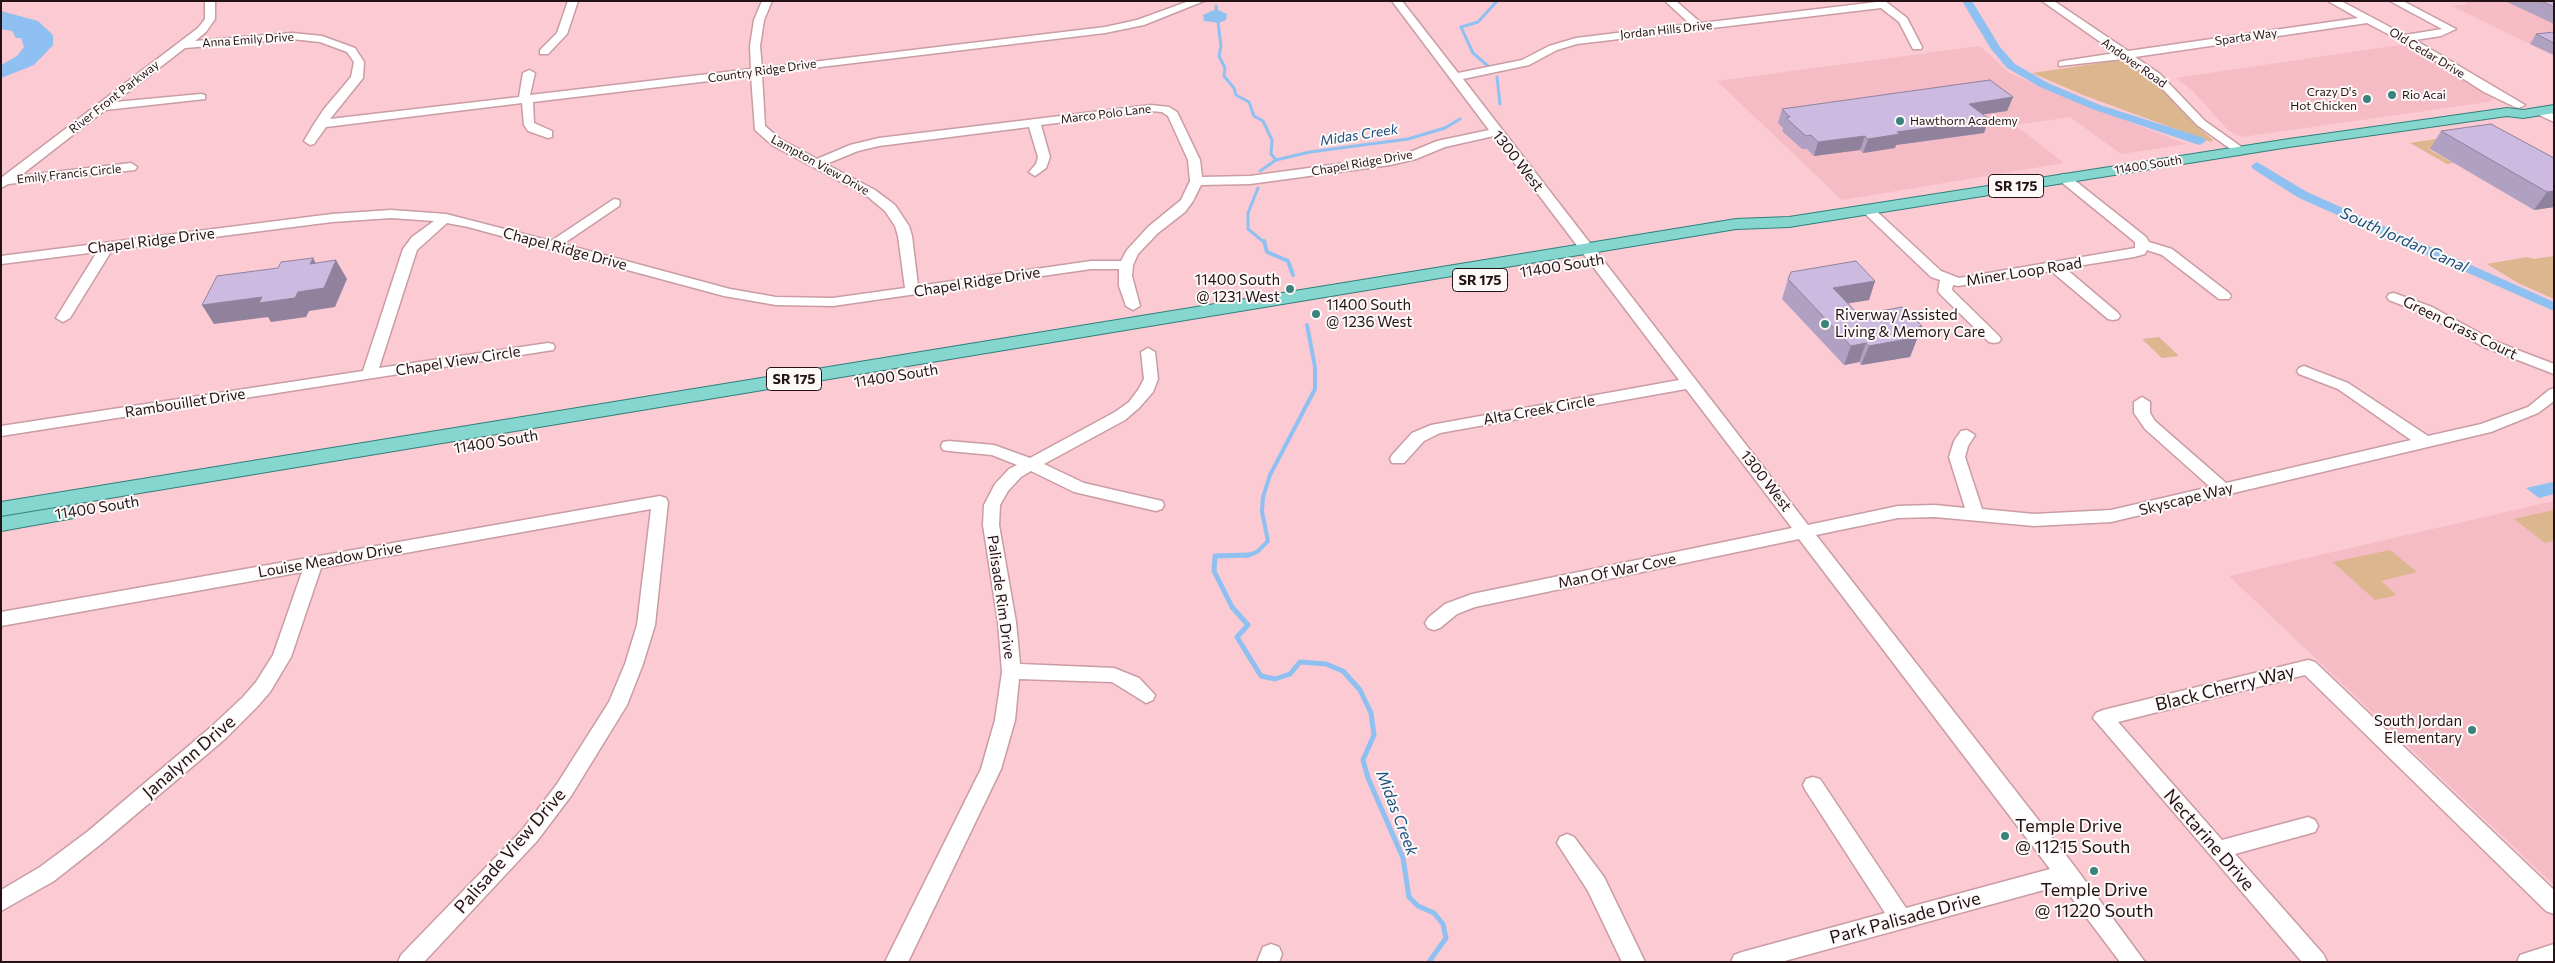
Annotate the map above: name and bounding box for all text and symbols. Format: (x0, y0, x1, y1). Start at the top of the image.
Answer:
street label: Jordan Hills Drive (1619, 18, 1713, 42)
street label: Old Cedar Drive (2386, 25, 2468, 81)
street label: Sparta Way (2214, 26, 2278, 48)
street label: Anna Emily Drive (202, 30, 294, 50)
street label: Andover Road (2099, 35, 2169, 91)
street label: Country Ridge Drive (707, 56, 817, 86)
street label: River Front Parkway (66, 57, 162, 137)
place label: Crazy D's Hot Chicken (2290, 85, 2357, 113)
place label: Rio Acai (2402, 88, 2446, 102)
marker: Rio Acai (2386, 89, 2398, 101)
marker: Crazy D's Hot Chicken (2361, 93, 2373, 105)
street label: Marco Polo Lane (1060, 101, 1152, 127)
place label: Hawthorn Academy (1910, 114, 2018, 128)
marker: Hawthorn Academy (1894, 115, 1906, 127)
water label: Midas Creek (1319, 121, 1399, 149)
street label: 1300 West (1489, 127, 1547, 195)
street label: Lampton View Drive (768, 132, 872, 198)
street label: Chapel Ridge Drive (1310, 147, 1414, 179)
street label: 11400 South (2113, 153, 2183, 177)
street label: Emily Francis Circle (16, 161, 122, 187)
road number: SR 175 (1988, 175, 2044, 198)
water label: South Jordan Canal (2337, 203, 2471, 277)
street label: Chapel Ridge Drive (87, 224, 215, 258)
street label: Chapel Ridge Drive (501, 224, 629, 274)
street label: 11400 South (1519, 250, 1605, 282)
street label: Miner Loop Road (1965, 254, 2083, 290)
street label: Chapel Ridge Drive (913, 263, 1041, 301)
road number: SR 175 (1452, 268, 1508, 292)
place label: 11400 South @ 1231 West (1195, 271, 1280, 306)
marker: 11400 South @ 1231 West (1284, 283, 1296, 295)
street label: Green Grass Court (2400, 293, 2520, 363)
place label: 11400 South @ 1236 West (1326, 296, 1412, 331)
place label: Riverway Assisted Living & Memory Care (1835, 306, 1985, 341)
marker: 11400 South @ 1236 West (1310, 308, 1322, 320)
marker: Riverway Assisted Living & Memory Care (1819, 318, 1831, 330)
street label: Chapel View Circle (394, 342, 522, 380)
street label: 11400 South (853, 360, 939, 392)
road number: SR 175 (766, 368, 822, 390)
street label: Rambouillet Drive (123, 385, 247, 421)
street label: Alta Creek Circle (1482, 391, 1596, 429)
street label: 11400 South (453, 426, 539, 458)
street label: 1300 West (1737, 447, 1795, 515)
street label: Skyscape Way (2137, 479, 2235, 519)
street label: 11400 South (54, 492, 140, 524)
street label: Palisade Rim Drive (983, 534, 1019, 660)
street label: Louise Meadow Drive (257, 538, 403, 582)
street label: Man Of War Cove (1556, 550, 1678, 592)
street label: Black Cherry Way (2153, 660, 2297, 716)
street label: Janalynn Drive (138, 711, 240, 803)
place label: South Jordan Elementary (2374, 712, 2462, 747)
marker: South Jordan Elementary (2466, 724, 2478, 736)
water label: Midas Creek (1372, 768, 1422, 858)
street label: Palisade View Drive (450, 784, 570, 918)
street label: Nectarine Drive (2159, 785, 2259, 895)
place label: Temple Drive @ 11215 South (2015, 815, 2130, 858)
marker: Temple Drive @ 11215 South (1999, 830, 2011, 842)
marker: Temple Drive @ 11220 South (2088, 865, 2100, 877)
place label: Temple Drive @ 11220 South (2035, 879, 2153, 922)
street label: Park Palisade Drive (1827, 887, 1983, 949)

